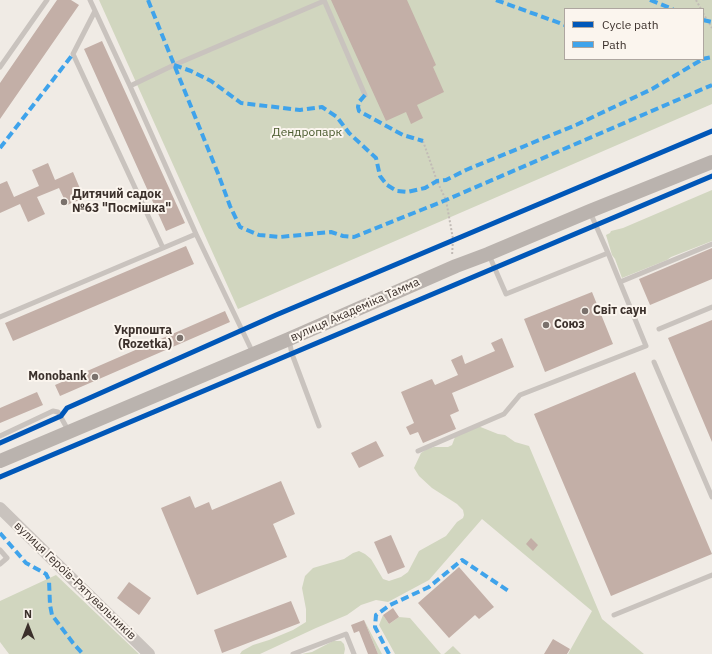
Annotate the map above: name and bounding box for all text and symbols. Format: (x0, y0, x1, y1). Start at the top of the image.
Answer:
legend (564, 8, 704, 60)
text: Cycle path (602, 17, 659, 32)
text: Path (602, 37, 627, 52)
park label: Дендропарк (272, 126, 342, 140)
place label: Дитячий садок №63 "Посмішка" (72, 188, 171, 216)
marker: Дитячий садок №63 "Посмішка" (59, 197, 69, 207)
street label: вулиця Академіка Тамма (288, 275, 422, 345)
place label: Світ саун (593, 304, 647, 318)
marker: Світ саун (580, 306, 590, 316)
place label: Союз (554, 318, 585, 332)
marker: Союз (541, 320, 551, 330)
place label: Укрпошта (Rozetka) (114, 324, 172, 352)
marker: Укрпошта (Rozetka) (175, 333, 185, 343)
place label: Monobank (28, 370, 87, 384)
marker: Monobank (90, 372, 100, 382)
street label: вулиця Героїв-Рятувальників (11, 519, 139, 643)
north arrow (8, 606, 48, 646)
text: N (24, 607, 32, 621)

